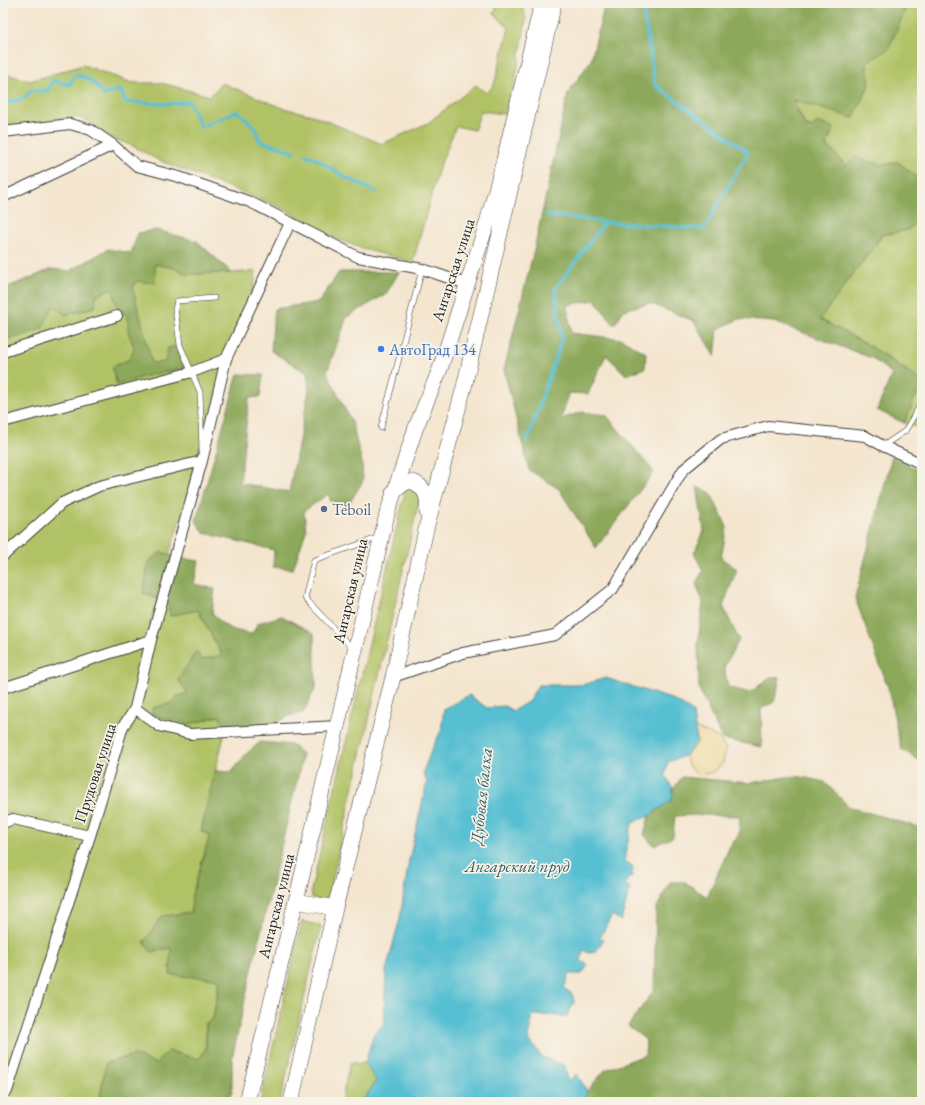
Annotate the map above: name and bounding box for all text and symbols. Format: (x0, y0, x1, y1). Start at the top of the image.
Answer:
street label: Ангарская улица (426, 215, 480, 325)
place label: АвтоГрад 134 (388, 339, 476, 360)
marker: АвтоГрад 134 (376, 344, 386, 354)
place label: Teboil (332, 499, 371, 520)
marker: Teboil (319, 504, 329, 514)
street label: Ангарская улица (327, 536, 372, 647)
street label: Прудовая улица (69, 720, 121, 826)
water label: Дубовая балка (465, 747, 497, 847)
street label: Ангарская улица (253, 851, 299, 962)
water label: Ангарский пруд (462, 855, 570, 877)

